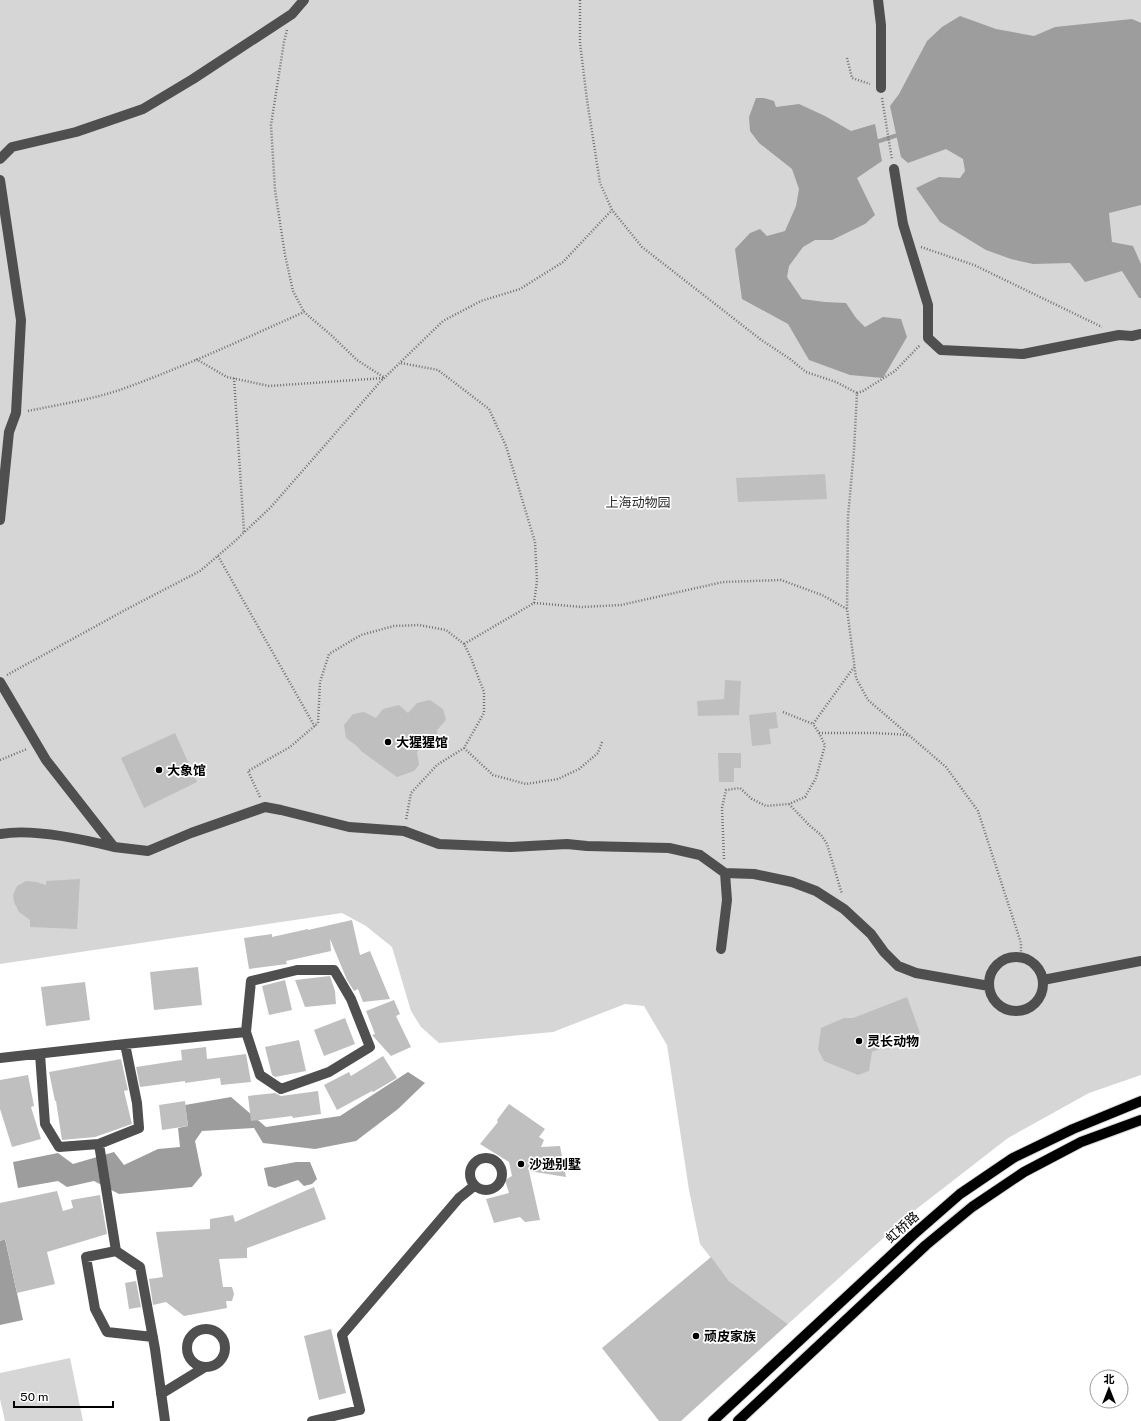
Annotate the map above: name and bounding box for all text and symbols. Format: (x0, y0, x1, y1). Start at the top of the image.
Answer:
park label: 上海动物园 (605, 495, 671, 510)
place label: 大猩猩馆 (396, 735, 448, 750)
marker: 大猩猩馆 (383, 737, 393, 747)
place label: 大象馆 (167, 763, 206, 778)
marker: 大象馆 (154, 765, 164, 775)
place label: 灵长动物 (867, 1034, 919, 1049)
marker: 灵长动物 (854, 1036, 864, 1046)
place label: 沙逊别墅 (529, 1157, 581, 1172)
marker: 沙逊别墅 (516, 1159, 526, 1169)
street label: 虹桥路 (883, 1209, 922, 1246)
place label: 顽皮家族 (704, 1329, 756, 1344)
marker: 顽皮家族 (691, 1331, 701, 1341)
north arrow (1089, 1369, 1129, 1409)
text: 北 (1104, 1373, 1115, 1385)
scale bar (14, 1383, 113, 1409)
text: 50 m (20, 1390, 48, 1404)

